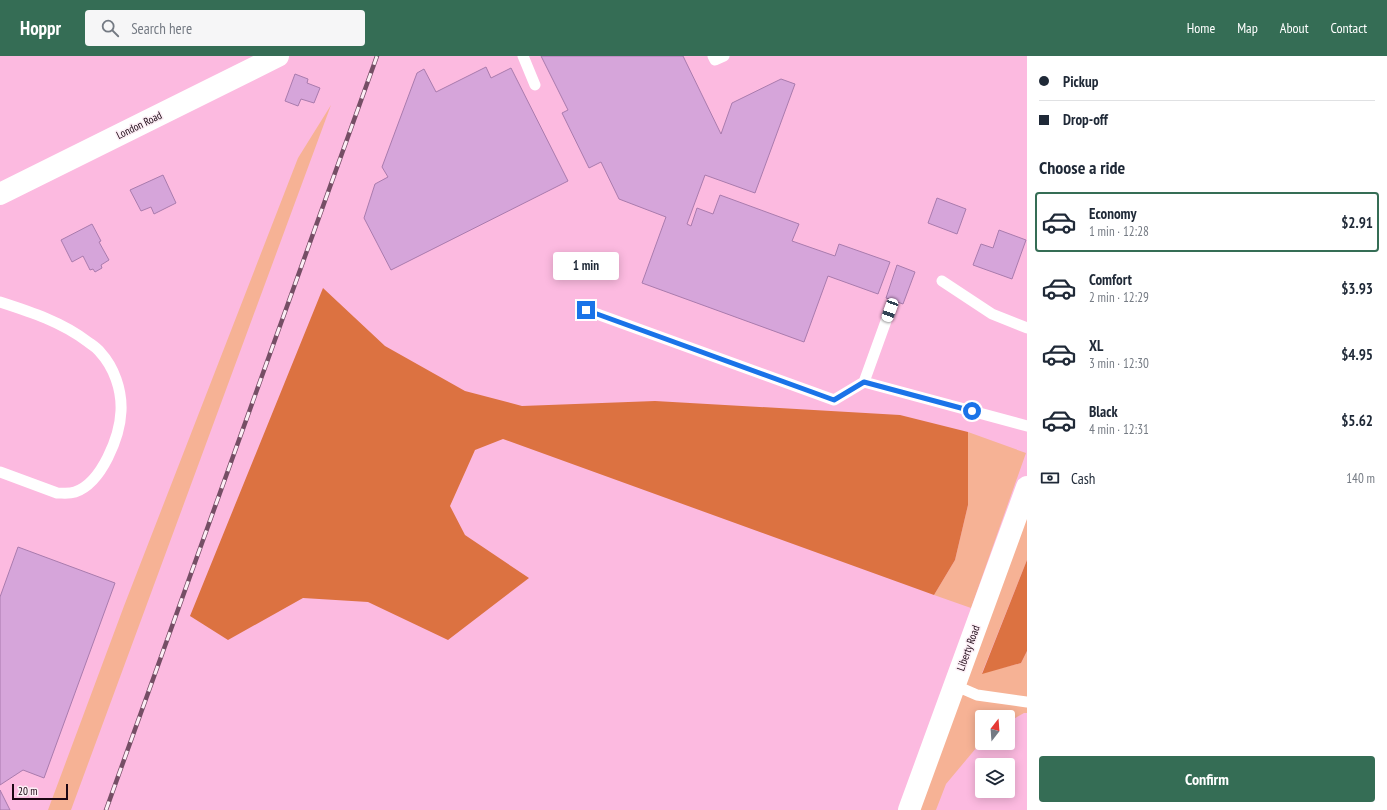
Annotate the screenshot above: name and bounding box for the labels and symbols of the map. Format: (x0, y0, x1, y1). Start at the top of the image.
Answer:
street label: London Road (114, 108, 164, 142)
callout: 1 min (553, 252, 619, 280)
car (880, 297, 900, 323)
route end (577, 301, 595, 319)
route start (963, 402, 981, 420)
street label: Liberty Road (953, 623, 983, 673)
north arrow (975, 710, 1015, 750)
scale bar (12, 782, 68, 801)

